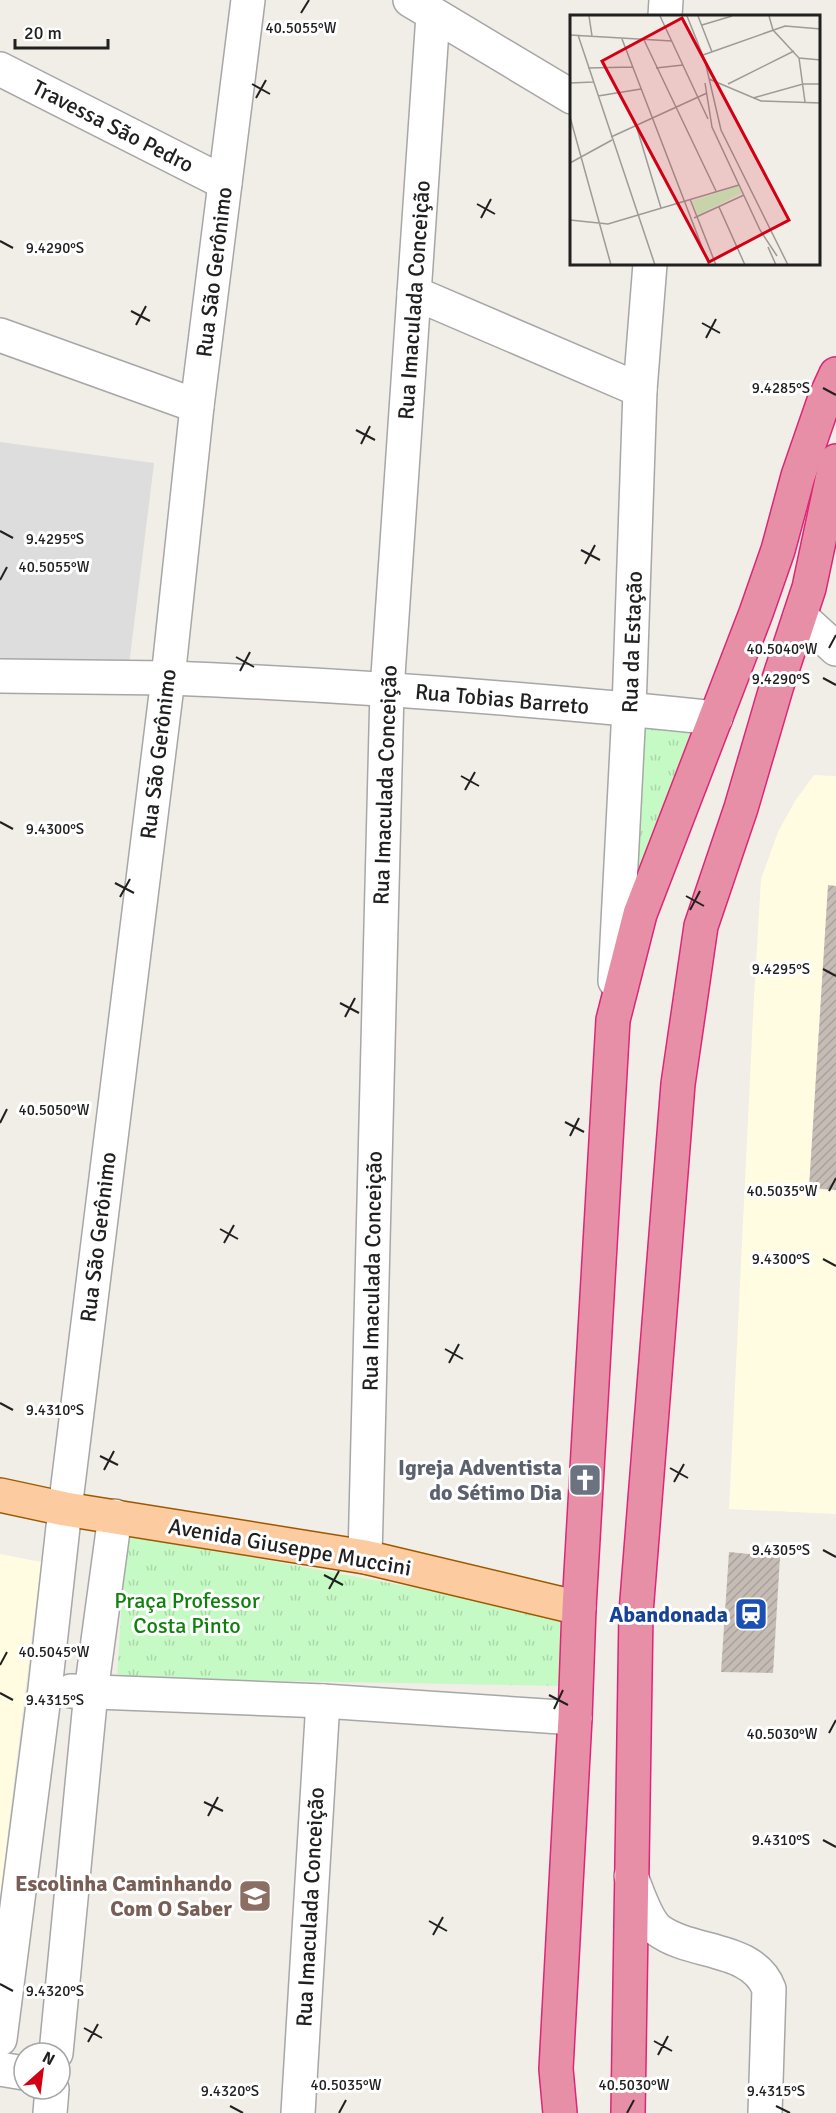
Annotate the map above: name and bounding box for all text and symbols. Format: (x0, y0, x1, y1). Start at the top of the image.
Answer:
scale bar (15, 12, 108, 50)
inset map (570, 15, 821, 266)
text: 40.5055°W (266, 19, 337, 37)
text: 20 m (24, 22, 62, 44)
street label: Travessa São Pedro (28, 74, 198, 178)
street label: Rua Imaculada Conceição (392, 179, 436, 421)
street label: Rua São Gerônimo (190, 185, 238, 359)
text: 9.4290°S (26, 239, 84, 257)
text: 9.4285°S (752, 379, 810, 397)
text: 9.4295°S (26, 530, 84, 548)
text: 40.5055°W (19, 558, 90, 576)
street label: Rua da Estação (616, 571, 648, 713)
text: 40.5040°W (747, 640, 818, 658)
street label: Rua Imaculada Conceição (367, 665, 403, 905)
street label: Rua São Gerônimo (134, 667, 182, 841)
text: 9.4290°S (752, 670, 810, 688)
street label: Rua Tobias Barreto (414, 678, 590, 720)
text: 9.4300°S (26, 820, 84, 838)
text: 9.4295°S (752, 960, 810, 978)
text: 40.5050°W (19, 1101, 90, 1119)
street label: Rua São Gerônimo (74, 1150, 122, 1324)
street label: Rua Imaculada Conceição (356, 1151, 388, 1391)
text: 40.5035°W (747, 1182, 818, 1200)
text: 9.4300°S (752, 1250, 810, 1268)
text: 9.4310°S (26, 1401, 84, 1419)
place label: Igreja Adventista do Sétimo Dia (398, 1454, 562, 1506)
church icon: Igreja Adventista do Sétimo Dia (567, 1462, 603, 1498)
street label: Avenida Giuseppe Muccini (167, 1512, 413, 1582)
text: 9.4305°S (752, 1541, 810, 1559)
park label: Praça Professor Costa Pinto (114, 1587, 260, 1639)
station icon: Abandonada (733, 1596, 769, 1632)
place label: Abandonada (609, 1601, 728, 1628)
text: 40.5045°W (19, 1643, 90, 1661)
text: 9.4315°S (26, 1691, 84, 1709)
text: 40.5030°W (747, 1725, 818, 1743)
street label: Rua Imaculada Conceição (290, 1786, 330, 2028)
text: 9.4310°S (752, 1831, 810, 1849)
place label: Escolinha Caminhando Com O Saber (15, 1870, 232, 1922)
school or university icon: Escolinha Caminhando Com O Saber (237, 1878, 273, 1914)
text: 9.4320°S (26, 1982, 84, 2000)
north arrow (12, 2041, 72, 2101)
text: N (39, 2047, 58, 2070)
text: 40.5035°W (311, 2076, 382, 2094)
text: 40.5030°W (599, 2076, 670, 2094)
text: 9.4320°S (201, 2082, 259, 2100)
text: 9.4315°S (747, 2082, 805, 2100)

